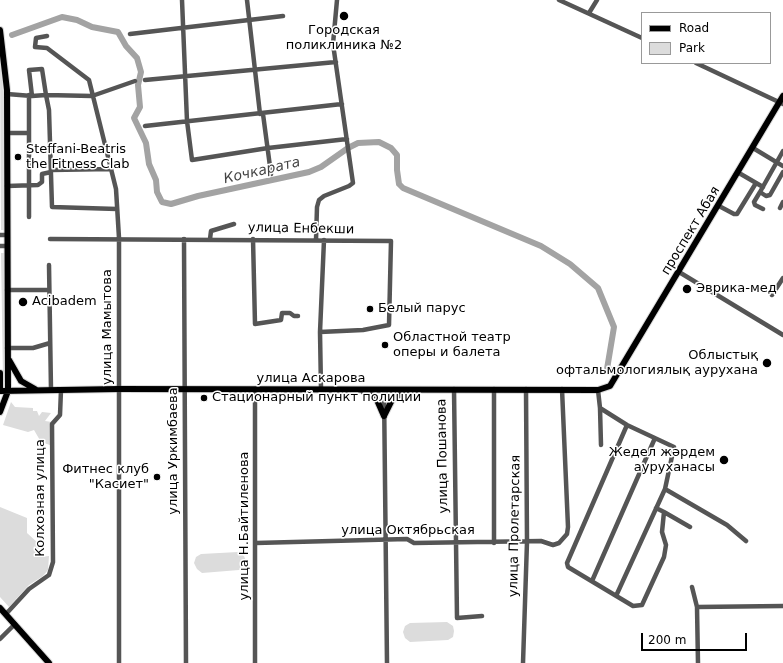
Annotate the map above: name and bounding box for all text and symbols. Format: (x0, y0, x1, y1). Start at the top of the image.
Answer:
marker: Городская поликлиника №2 (338, 10, 350, 22)
legend (641, 12, 771, 64)
text: Road (679, 21, 709, 35)
place label: Городская поликлиника №2 (286, 23, 402, 54)
text: Park (679, 41, 705, 55)
place label: Steffani-Beatris the Fitness Clab (26, 142, 130, 173)
marker: Steffani-Beatris the Fitness Clab (13, 152, 23, 162)
water label: Кочкарата (222, 154, 302, 188)
street label: проспект Абая (658, 184, 724, 278)
street label: улица Енбекши (248, 220, 354, 238)
street label: улица Мамытова (100, 269, 116, 385)
place label: Эврика-мед (696, 281, 777, 297)
marker: Эврика-мед (681, 283, 693, 295)
place label: Acibadem (32, 294, 97, 310)
marker: Acibadem (17, 296, 29, 308)
place label: Белый парус (378, 301, 466, 317)
marker: Белый парус (365, 304, 375, 314)
place label: Областной театр оперы и балета (393, 330, 511, 361)
marker: Областной театр оперы и балета (380, 340, 390, 350)
place label: Облыстық офтальмологиялық аурухана (556, 348, 758, 379)
marker: Облыстық офтальмологиялық аурухана (761, 357, 773, 369)
street label: улица Аскарова (256, 371, 366, 387)
street label: улица Уркимбаева (166, 387, 182, 515)
place label: Стационарный пункт полиции (212, 390, 421, 406)
marker: Стационарный пункт полиции (199, 393, 209, 403)
street label: улица Пошанова (434, 398, 452, 514)
street label: Колхозная улица (33, 439, 49, 557)
place label: Жедел жәрдем ауруханасы (609, 445, 715, 476)
street label: улица Н.Байтиленова (237, 451, 253, 601)
marker: Жедел жәрдем ауруханасы (718, 454, 730, 466)
street label: улица Пролетарская (506, 455, 524, 597)
place label: Фитнес клуб "Касиет" (62, 462, 149, 493)
marker: Фитнес клуб "Касиет" (152, 472, 162, 482)
street label: улица Октябрьская (341, 523, 475, 539)
scale bar (643, 625, 749, 651)
text: 200 m (648, 633, 686, 647)

